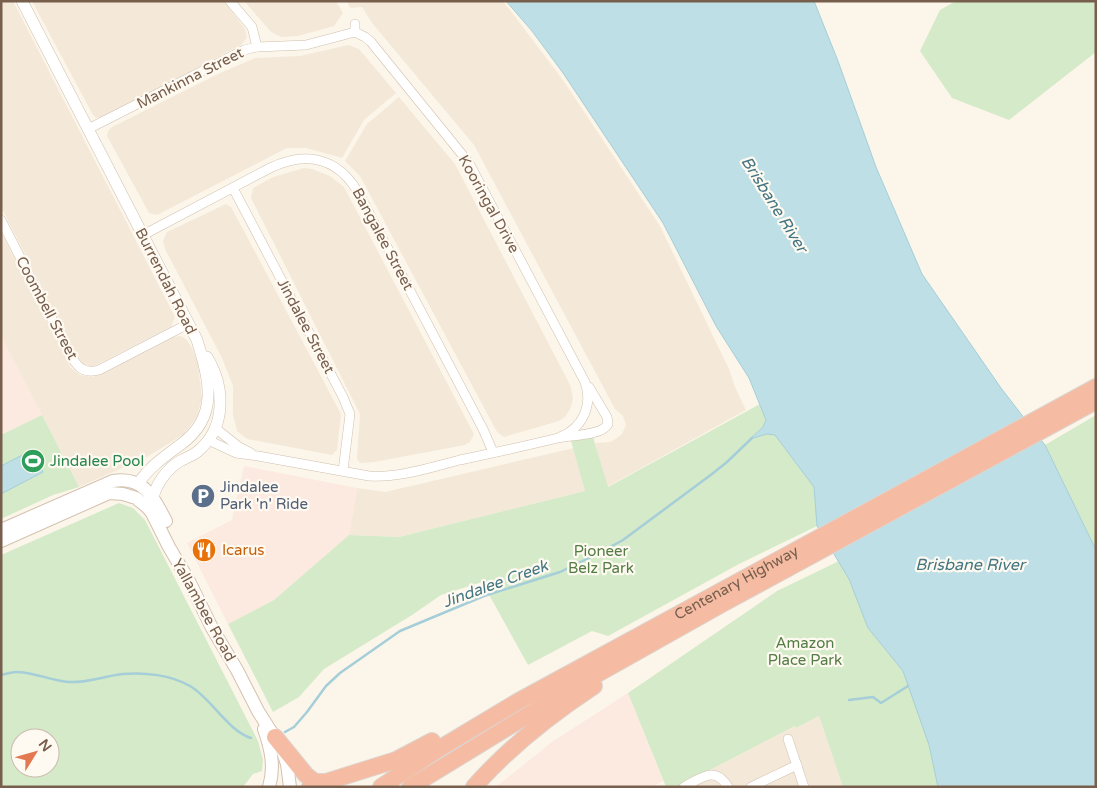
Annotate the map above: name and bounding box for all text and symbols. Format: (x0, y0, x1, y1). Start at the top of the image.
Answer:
street label: Mankinna Street (134, 43, 247, 113)
street label: Kooringal Drive (455, 152, 523, 256)
water label: Brisbane River (737, 153, 813, 258)
street label: Bangalee Street (348, 185, 418, 293)
street label: Burrendah Road (131, 225, 201, 337)
street label: Coombell Street (12, 253, 82, 363)
street label: Jindalee Street (273, 275, 339, 377)
sports icon: Jindalee Pool (20, 448, 46, 474)
place label: Jindalee Pool (50, 452, 144, 470)
place label: Jindalee Park 'n' Ride (220, 478, 308, 513)
parking icon: Jindalee Park 'n' Ride (190, 483, 216, 509)
restaurant icon: Icarus (191, 537, 217, 563)
place label: Icarus (222, 541, 265, 559)
park label: Pioneer Belz Park (568, 542, 634, 577)
street label: Centenary Highway (671, 542, 801, 624)
water label: Jindalee Creek (440, 555, 552, 612)
water label: Brisbane River (915, 555, 1027, 575)
street label: Yallambee Road (168, 556, 240, 664)
park label: Amazon Place Park (768, 634, 842, 669)
north arrow (10, 728, 60, 778)
text: N (35, 736, 55, 755)

